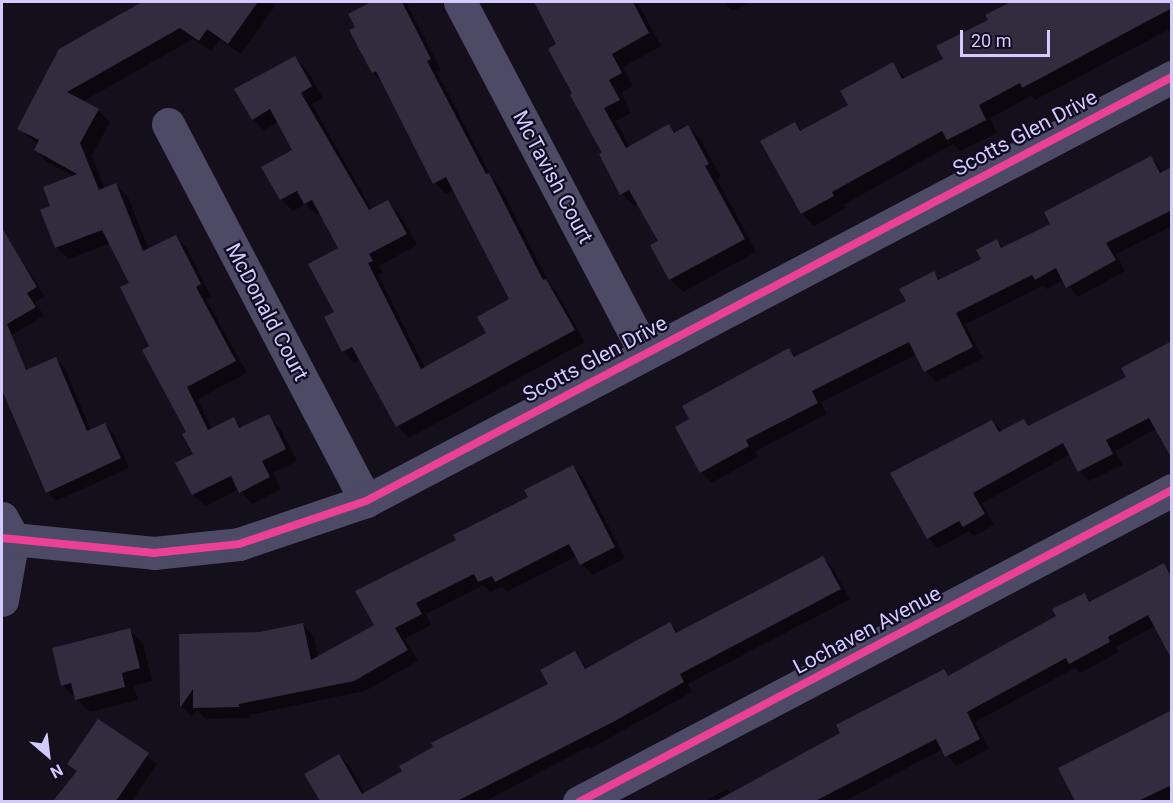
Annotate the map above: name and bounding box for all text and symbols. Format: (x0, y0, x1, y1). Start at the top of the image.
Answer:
scale bar (963, 18, 1053, 56)
text: 20 m (971, 30, 1011, 51)
street label: Scotts Glen Drive (949, 84, 1101, 182)
street label: McTavish Court (507, 106, 599, 248)
street label: McDonald Court (220, 239, 314, 385)
street label: Scotts Glen Drive (519, 310, 671, 408)
street label: Lochaven Avenue (789, 580, 945, 680)
north arrow (18, 725, 78, 785)
text: N (47, 760, 66, 782)

